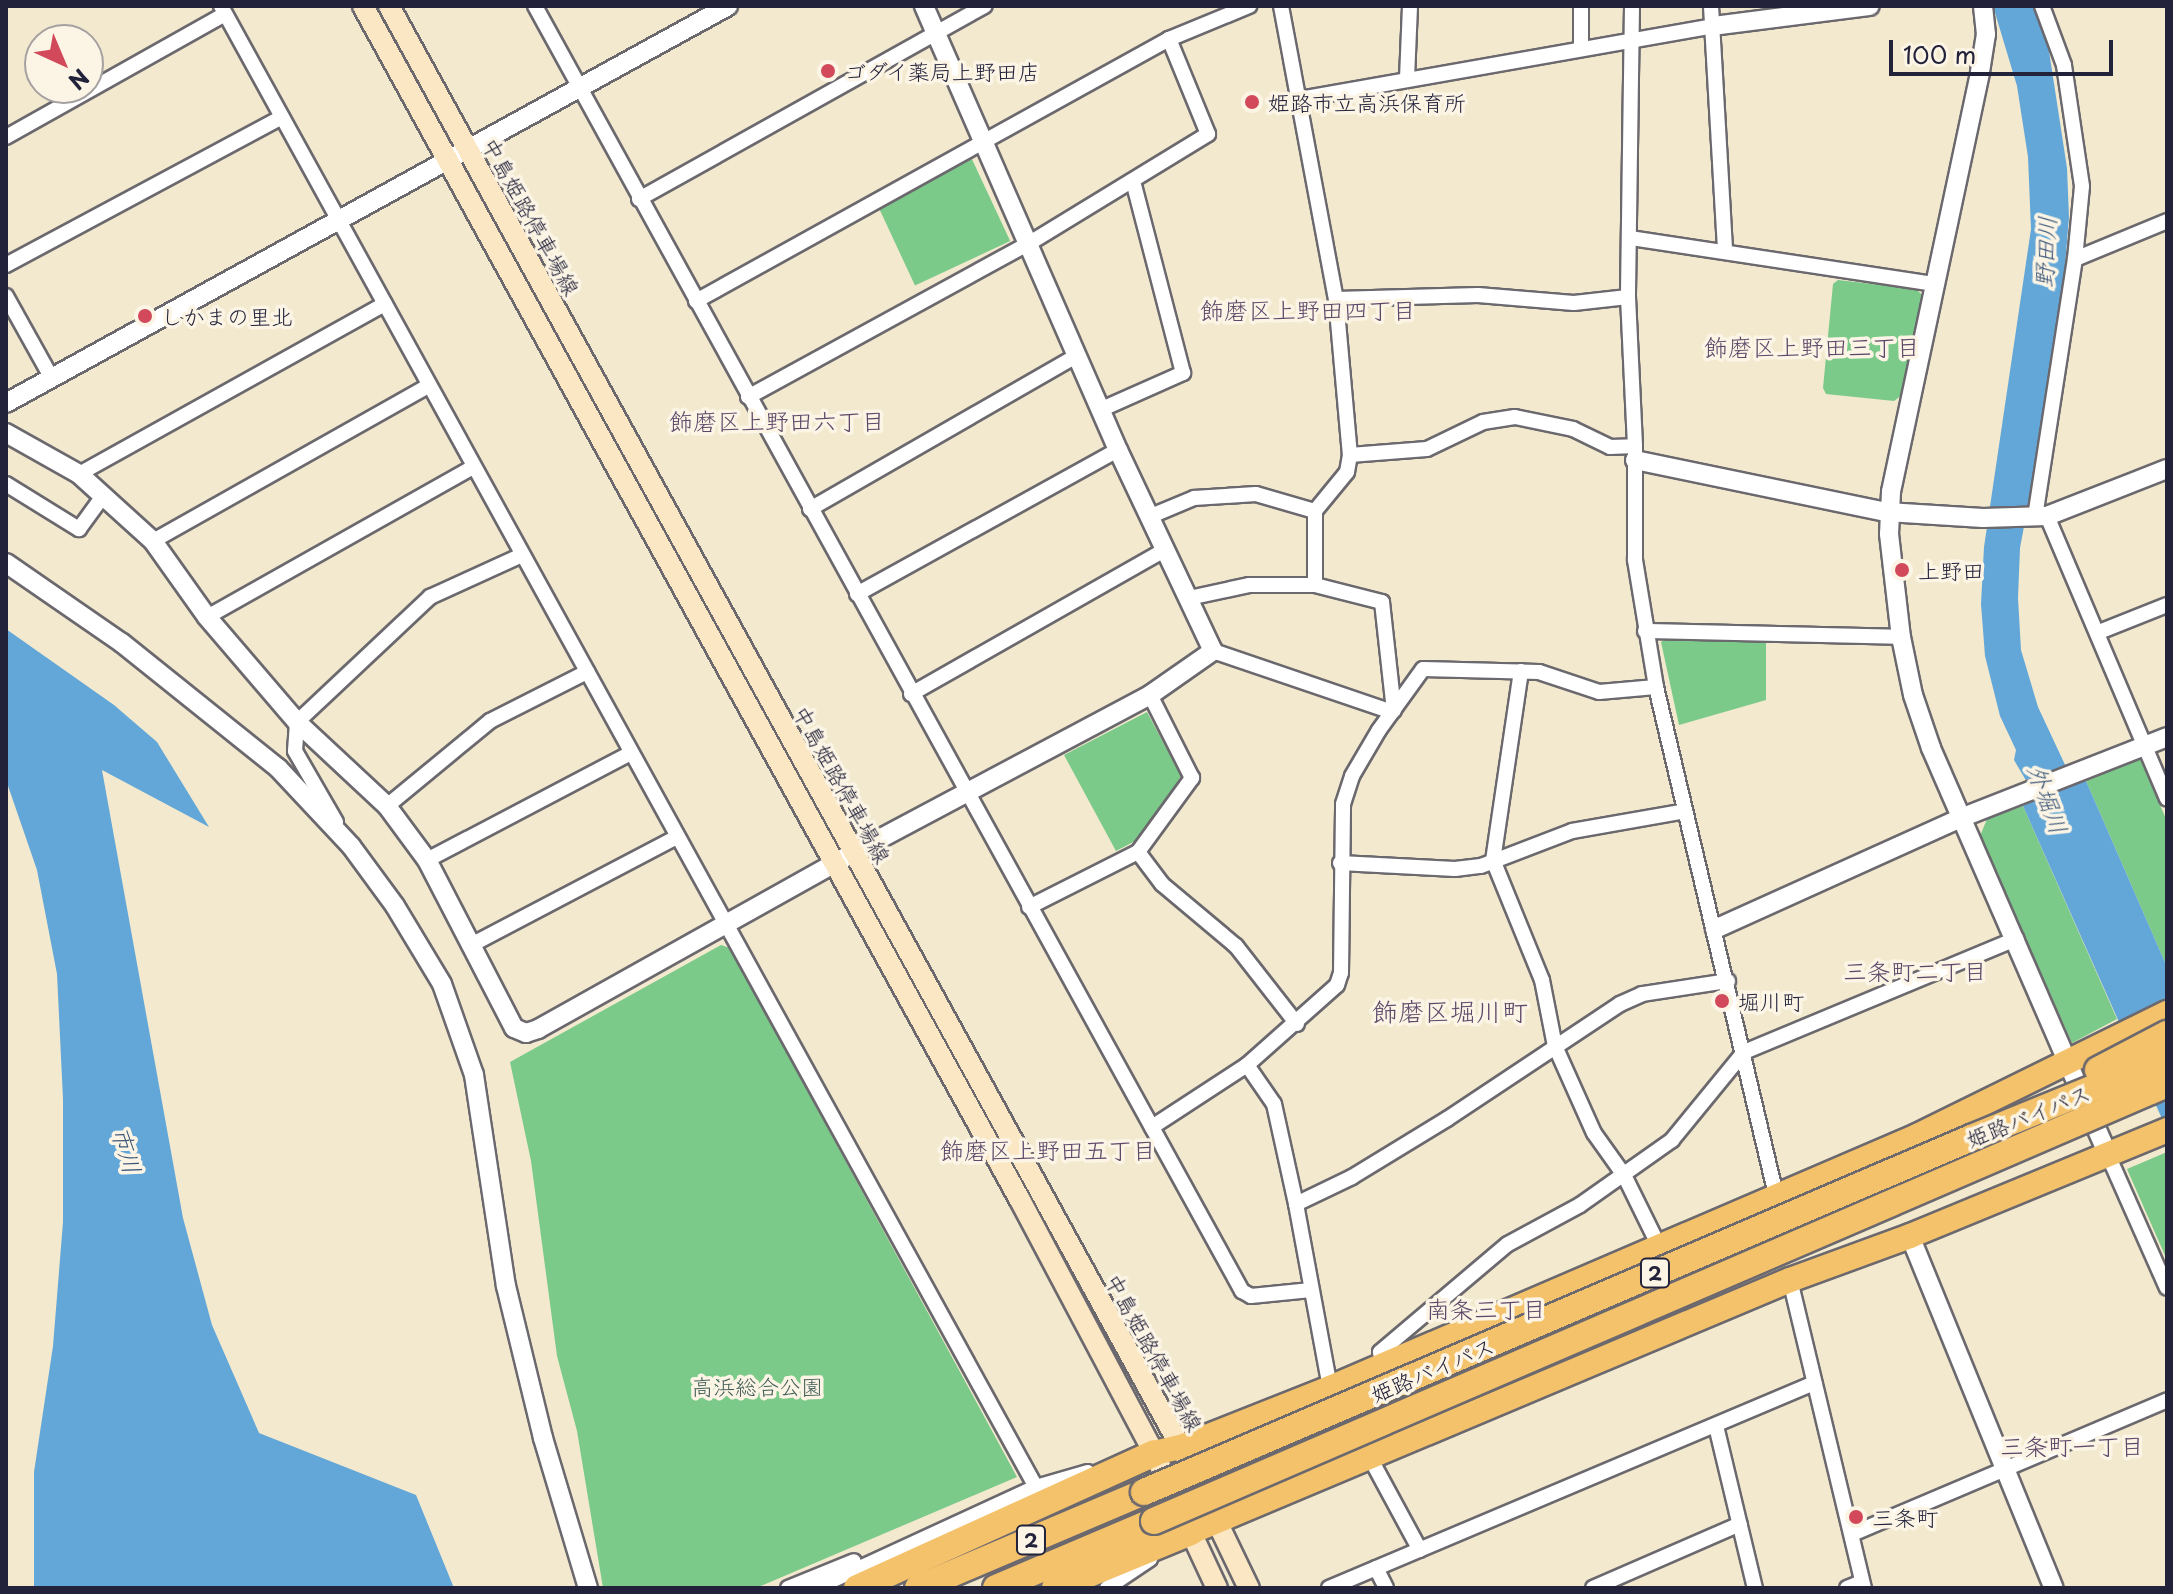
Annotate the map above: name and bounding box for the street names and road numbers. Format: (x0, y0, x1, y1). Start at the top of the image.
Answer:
street label: 中島姫路停車場線 (478, 133, 586, 299)
street label: 中島姫路停車場線 (789, 701, 897, 867)
street label: 姫路バイパス (1962, 1078, 2094, 1152)
road number: 2 (1639, 1257, 1671, 1289)
street label: 中島姫路停車場線 (1101, 1269, 1209, 1435)
street label: 姫路バイパス (1366, 1331, 1498, 1407)
road number: 2 (1015, 1524, 1047, 1556)

